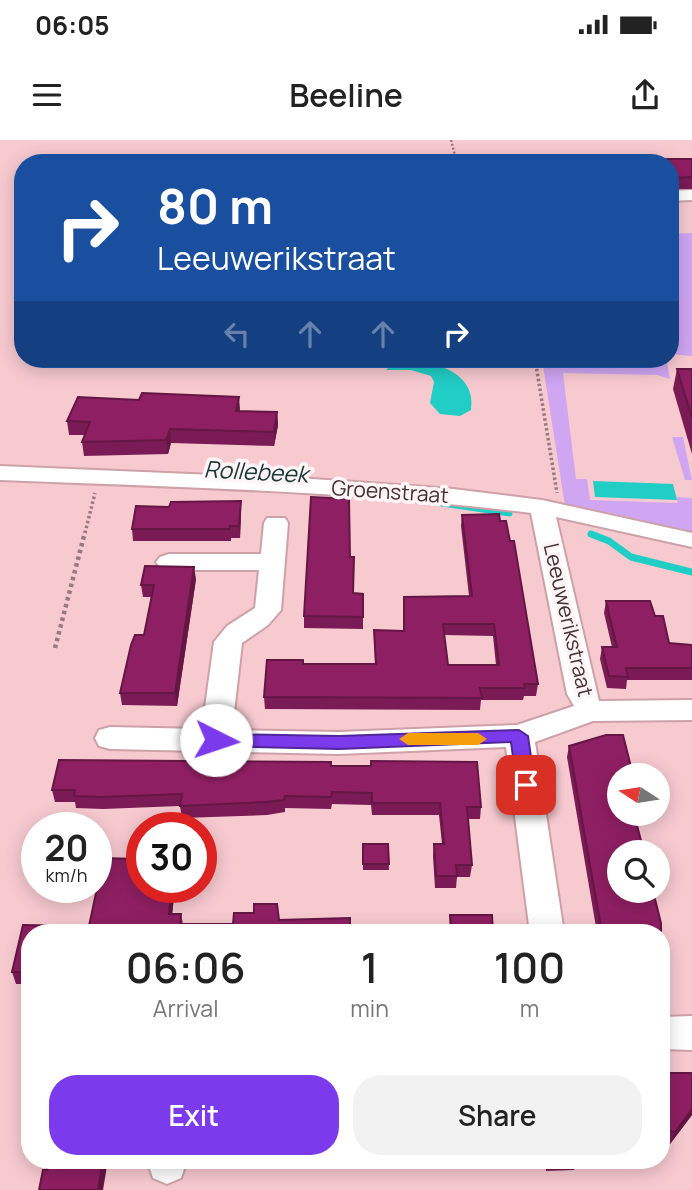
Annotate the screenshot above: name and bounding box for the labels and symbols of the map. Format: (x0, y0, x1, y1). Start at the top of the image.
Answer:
water label: Rollebeek (203, 452, 313, 490)
street label: Groenstraat (331, 473, 450, 509)
street label: Leeuwerikstraat (538, 540, 600, 699)
position arrow (179, 703, 253, 777)
pin (496, 755, 556, 815)
north arrow (607, 763, 670, 826)
speed limit sign: 30 (126, 812, 217, 903)

